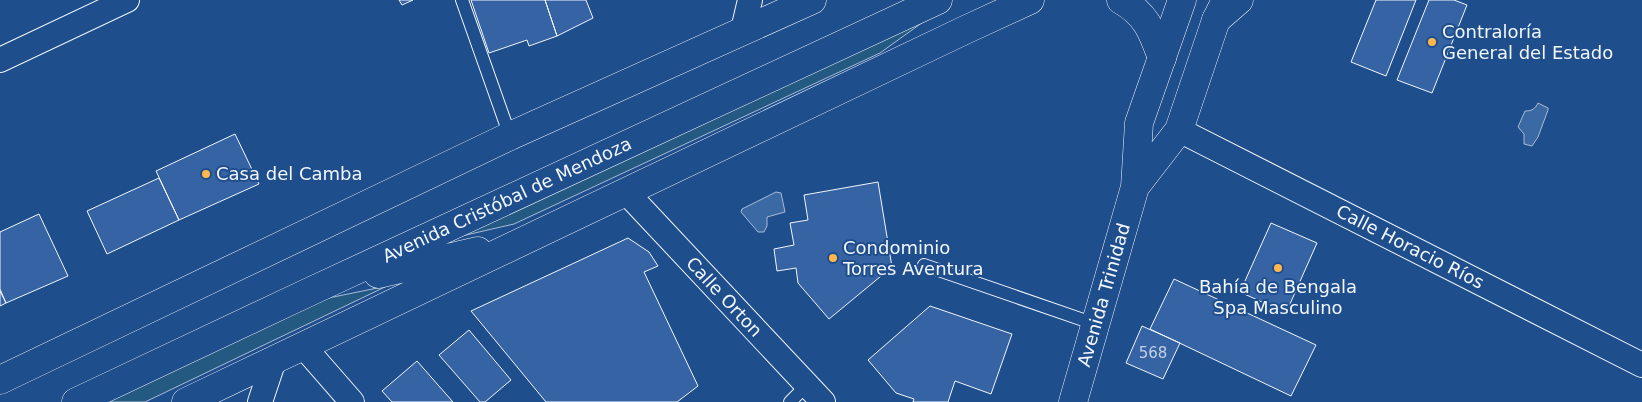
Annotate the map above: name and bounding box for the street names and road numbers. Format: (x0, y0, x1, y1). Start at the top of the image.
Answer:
street label: Avenida Cristóbal de Mendoza (379, 132, 635, 267)
street label: Calle Horacio Ríos (1333, 200, 1488, 293)
street label: Avenida Trinidad (1073, 221, 1134, 369)
street label: Calle Orton (682, 252, 767, 341)

